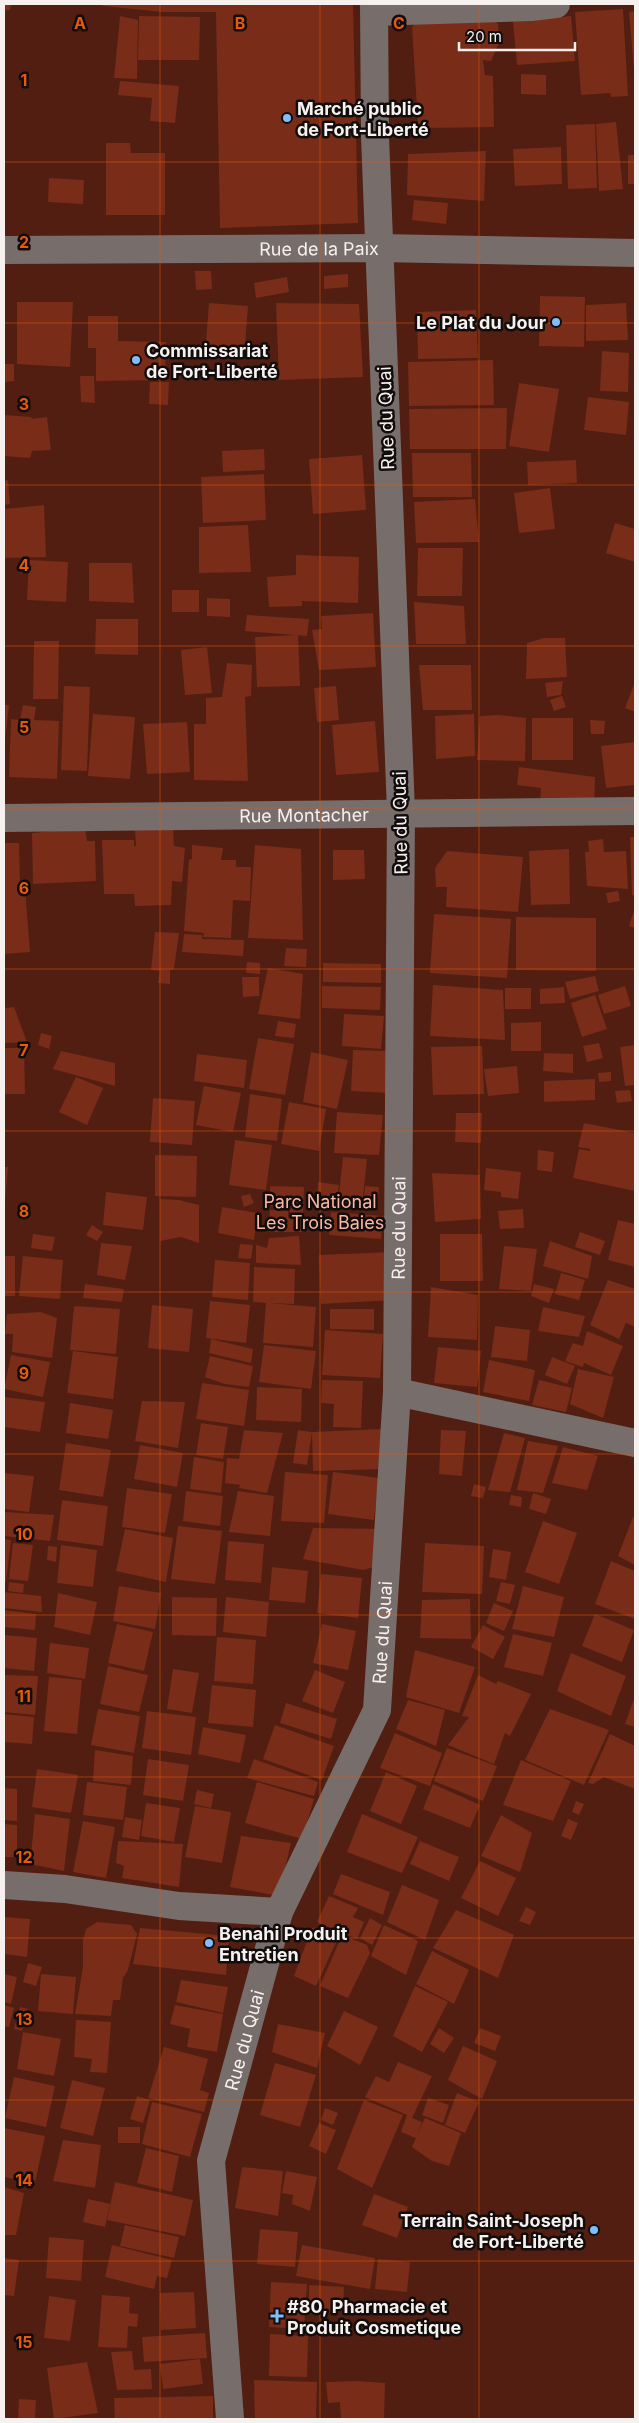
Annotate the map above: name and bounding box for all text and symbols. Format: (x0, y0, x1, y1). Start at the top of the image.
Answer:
text: A (74, 13, 86, 33)
text: B (235, 13, 245, 33)
text: C (393, 13, 405, 33)
scale bar (459, 20, 575, 52)
text: 20 m (466, 27, 502, 46)
text: 1 (21, 70, 27, 90)
place label: Marché public de Fort-Liberté (297, 98, 429, 140)
marker: Marché public de Fort-Liberté (281, 112, 293, 124)
text: 2 (19, 232, 29, 252)
street label: Rue de la Paix (259, 237, 379, 259)
place label: Le Plat du Jour (416, 312, 546, 333)
marker: Le Plat du Jour (550, 316, 562, 328)
place label: Commissariat de Fort-Liberté (146, 340, 278, 382)
marker: Commissariat de Fort-Liberté (130, 354, 142, 366)
street label: Rue du Quai (374, 366, 398, 470)
text: 3 (19, 394, 29, 414)
text: 4 (19, 555, 30, 575)
text: 5 (19, 717, 29, 737)
street label: Rue du Quai (389, 771, 411, 875)
street label: Rue Montacher (239, 803, 369, 826)
text: 6 (19, 878, 29, 898)
text: 7 (19, 1040, 29, 1060)
street label: Rue du Quai (387, 1176, 409, 1280)
park label: Parc National Les Trois Baies (256, 1191, 384, 1233)
text: 8 (19, 1201, 29, 1221)
text: 9 (19, 1363, 29, 1383)
text: 10 (15, 1524, 33, 1544)
street label: Rue du Quai (368, 1580, 396, 1685)
text: 11 (17, 1686, 31, 1706)
text: 12 (16, 1847, 32, 1867)
place label: Benahi Produit Entretien (219, 1923, 348, 1965)
marker: Benahi Produit Entretien (203, 1937, 215, 1949)
street label: Rue du Quai (220, 1987, 268, 2093)
text: 13 (15, 2009, 33, 2029)
text: 14 (15, 2170, 33, 2190)
place label: Terrain Saint-Joseph de Fort-Liberté (400, 2210, 584, 2252)
marker: Terrain Saint-Joseph de Fort-Liberté (588, 2224, 600, 2236)
place label: #80, Pharmacie et Produit Cosmetique (287, 2296, 461, 2338)
marker: #80, Pharmacie et Produit Cosmetique (271, 2310, 283, 2322)
text: 15 (15, 2332, 33, 2352)

